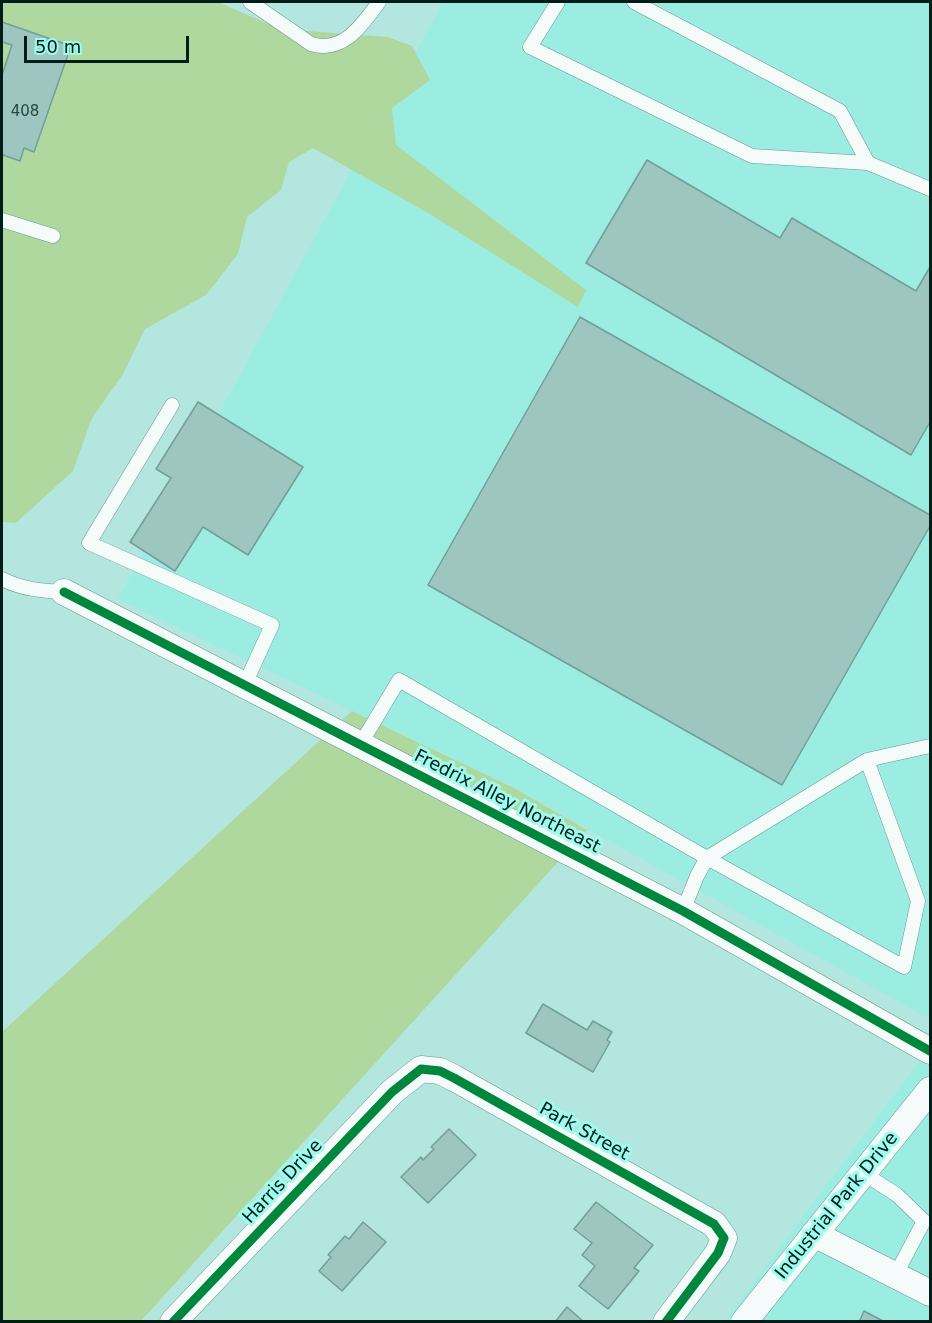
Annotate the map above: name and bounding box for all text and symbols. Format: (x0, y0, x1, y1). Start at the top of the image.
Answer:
scale bar (27, 24, 192, 62)
text: 50 m (35, 36, 81, 57)
house number: 408 (11, 103, 39, 121)
street label: Fredrix Alley Northeast (410, 746, 604, 858)
street label: Park Street (535, 1098, 633, 1166)
street label: Industrial Park Drive (771, 1128, 903, 1284)
street label: Harris Drive (239, 1135, 327, 1229)

